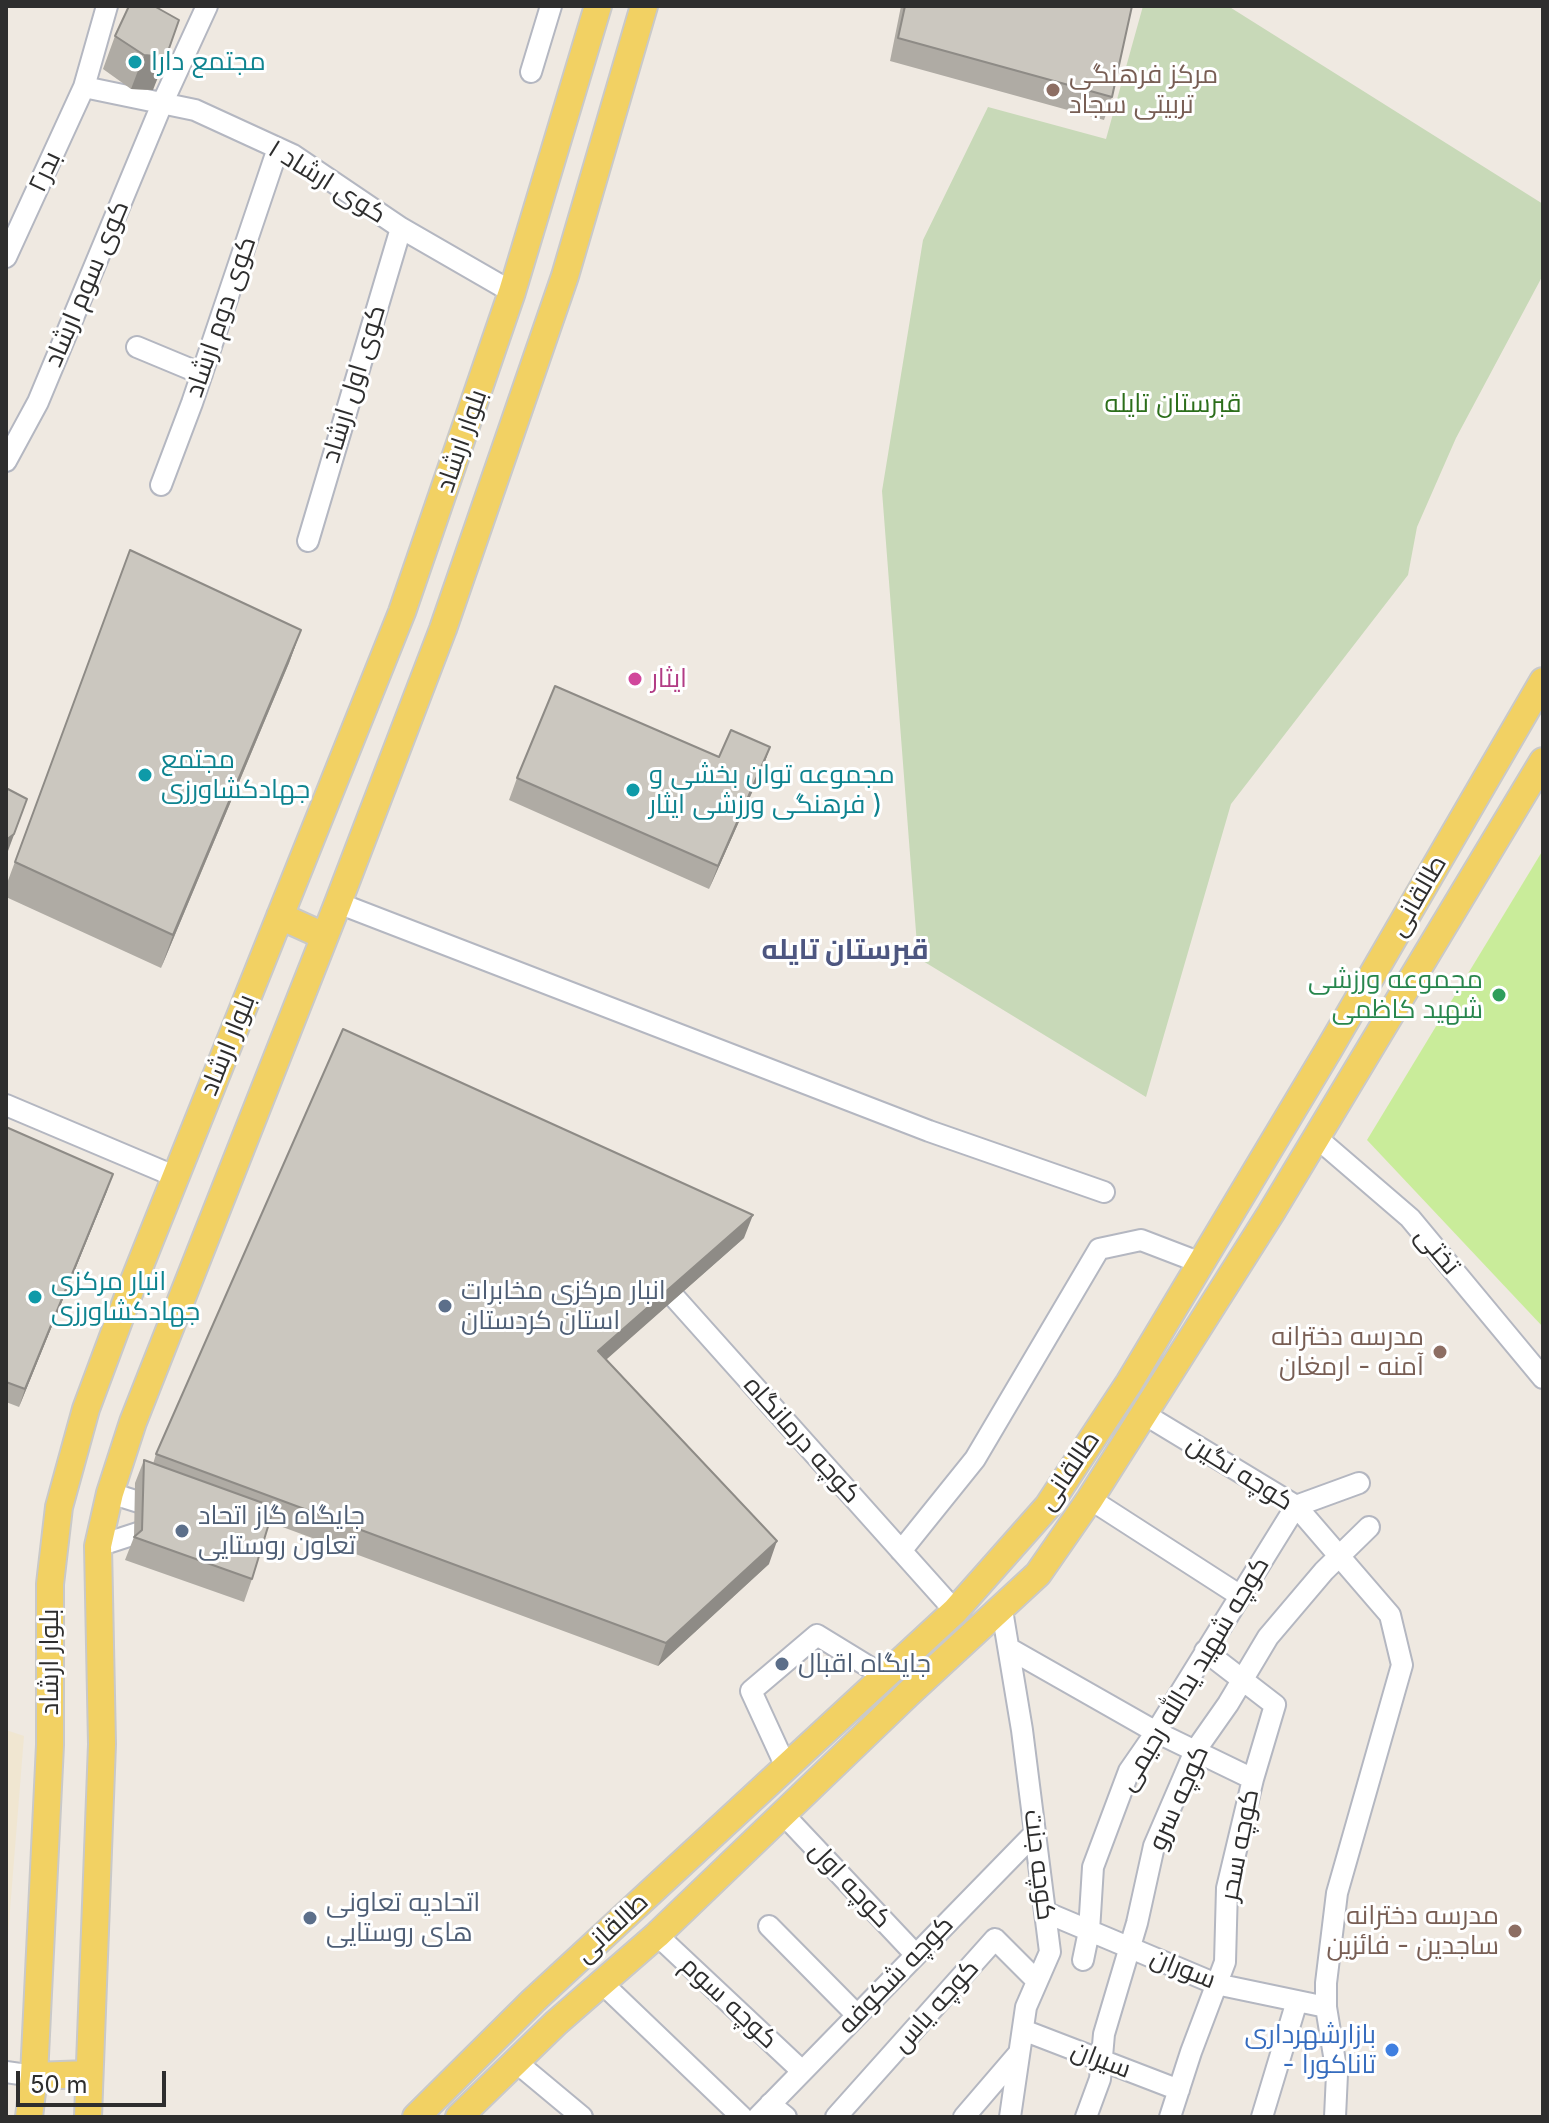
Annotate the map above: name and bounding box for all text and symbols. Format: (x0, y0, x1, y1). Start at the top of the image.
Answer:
place label: مجتمع دارا (151, 46, 266, 78)
marker: مجتمع دارا (126, 53, 144, 71)
place label: مرکز فرهنگی تربیتی سجاد (1069, 59, 1218, 120)
marker: مرکز فرهنگی تربیتی سجاد (1044, 81, 1062, 99)
street label: کوی ارشاد ۱ (262, 134, 392, 230)
street label: بدر۲ (22, 147, 68, 197)
street label: کوی سوم ارشاد (38, 196, 136, 372)
street label: کوی دوم ارشاد (179, 233, 263, 401)
street label: کوی اول ارشاد (315, 301, 393, 467)
street label: بلوار ارشاد (430, 385, 494, 497)
park label: قبرستان تایله (1104, 388, 1242, 420)
place label: ایثار (651, 663, 687, 695)
marker: ایثار (626, 670, 644, 688)
place label: مجتمع جهادکشاورزی (161, 744, 310, 806)
place label: مجموعه توان بخشی و فرهنگی ورزشی ایثار ) (649, 759, 895, 820)
marker: مجتمع جهادکشاورزی (136, 766, 154, 784)
marker: مجموعه توان بخشی و فرهنگی ورزشی ایثار ) (624, 781, 642, 799)
street label: طالقانی (1382, 850, 1454, 942)
district label: قبرستان تایله (761, 934, 929, 968)
place label: مجموعه ورزشی شهید کاظمی (1308, 964, 1483, 1026)
marker: مجموعه ورزشی شهید کاظمی (1490, 986, 1508, 1004)
street label: بلوار ارشاد (194, 990, 262, 1100)
street label: تختی (1408, 1221, 1466, 1281)
place label: انبار مرکزی جهادکشاورزی (51, 1266, 200, 1328)
place label: انبار مرکزی مخابرات استان کردستان (461, 1275, 666, 1336)
marker: انبار مرکزی جهادکشاورزی (26, 1288, 44, 1306)
marker: انبار مرکزی مخابرات استان کردستان (436, 1297, 454, 1315)
place label: مدرسه دخترانه آمنه - ارمغان (1271, 1321, 1424, 1382)
marker: مدرسه دخترانه آمنه - ارمغان (1431, 1343, 1449, 1361)
street label: کوچه درمانگاه (737, 1370, 867, 1510)
street label: طالقانی (1031, 1426, 1107, 1516)
street label: کوچه نگین (1181, 1428, 1299, 1518)
place label: جایگاه گاز اتحاد تعاون روستایی (198, 1500, 365, 1562)
marker: جایگاه گاز اتحاد تعاون روستایی (173, 1522, 191, 1540)
street label: کوچه شهید یدالله رحیمی (1112, 1551, 1276, 1797)
street label: بلوار ارشاد (34, 1609, 66, 1715)
place label: جایگاه اقبال (798, 1648, 931, 1680)
marker: جایگاه اقبال (773, 1655, 791, 1673)
street label: کوچه سرو (1142, 1741, 1216, 1855)
street label: کوچه سحر (1214, 1787, 1266, 1903)
street label: کوچه جنت (1017, 1808, 1061, 1922)
street label: کوچه اول (802, 1835, 898, 1935)
street label: طالقانی (569, 1886, 655, 1970)
place label: اتحادیه تعاونی های روستایی (326, 1887, 480, 1948)
place label: مدرسه دخترانه ساجدین - فائزین (1326, 1900, 1499, 1962)
marker: اتحادیه تعاونی های روستایی (301, 1909, 319, 1927)
street label: کوچه شکوفه (832, 1909, 960, 2041)
marker: مدرسه دخترانه ساجدین - فائزین (1506, 1922, 1524, 1940)
street label: سوران (1146, 1942, 1220, 1996)
street label: کوچه سوم (674, 1950, 784, 2056)
street label: کوچه یاس (886, 1953, 986, 2059)
place label: بازارشهرداری - تاناکورا (1245, 2019, 1376, 2080)
street label: سیران (1067, 2034, 1135, 2086)
marker: بازارشهرداری - تاناکورا (1383, 2041, 1401, 2059)
scale bar (20, 2055, 170, 2105)
text: 50 m (30, 2070, 88, 2099)

